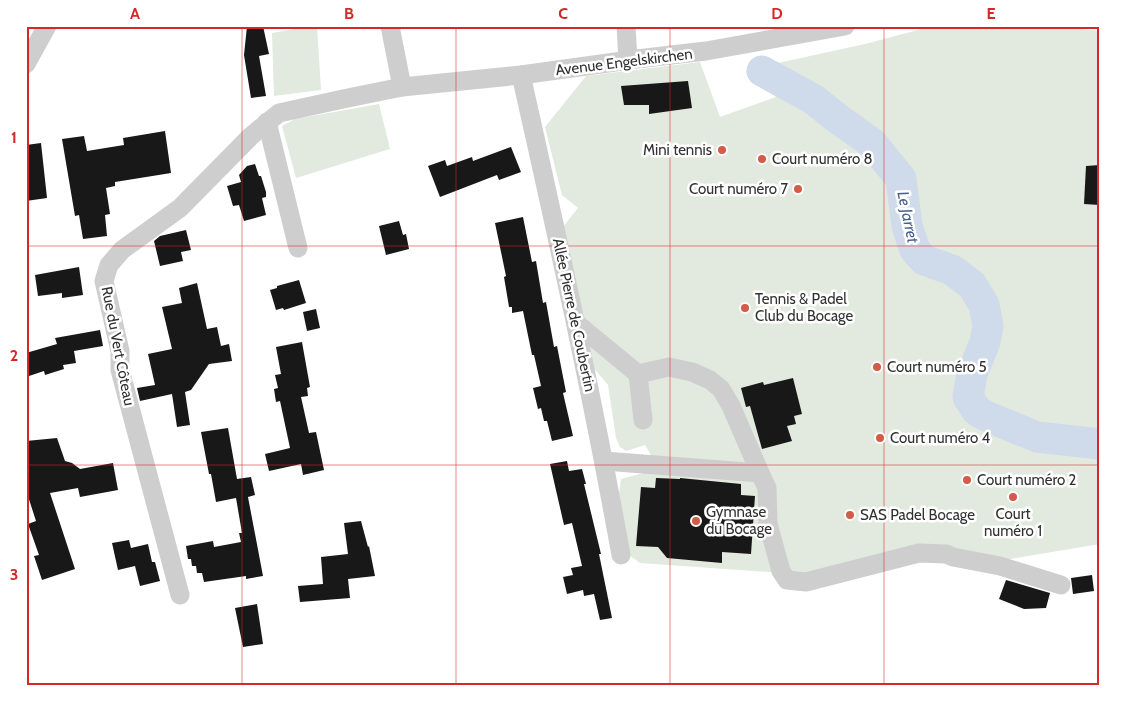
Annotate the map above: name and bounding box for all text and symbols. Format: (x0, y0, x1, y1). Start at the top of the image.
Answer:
text: A (130, 4, 140, 23)
text: B (344, 4, 354, 23)
text: C (558, 4, 568, 23)
text: D (771, 4, 783, 23)
text: E (986, 4, 996, 23)
street label: Avenue Engelskirchen (554, 45, 694, 79)
text: 1 (11, 128, 17, 147)
place label: Mini tennis (643, 141, 712, 159)
marker: Mini tennis (716, 144, 728, 156)
place label: Court numéro 8 (772, 150, 873, 168)
marker: Court numéro 8 (756, 153, 768, 165)
place label: Court numéro 7 (689, 180, 788, 198)
marker: Court numéro 7 (792, 183, 804, 195)
water label: Le Jarret (893, 189, 923, 246)
street label: Allée Pierre de Coubertin (549, 237, 599, 393)
street label: Rue du Vert Côteau (98, 285, 138, 407)
place label: Tennis & Padel Club du Bocage (755, 290, 854, 325)
marker: Tennis & Padel Club du Bocage (739, 302, 751, 314)
text: 2 (10, 346, 18, 365)
place label: Court numéro 5 (887, 358, 987, 376)
marker: Court numéro 5 (871, 361, 883, 373)
place label: Court numéro 4 (890, 429, 991, 447)
marker: Court numéro 4 (874, 432, 886, 444)
place label: Court numéro 2 (977, 471, 1077, 489)
marker: Court numéro 2 (961, 474, 973, 486)
marker: Court numéro 1 (1007, 491, 1019, 503)
place label: Gymnase du Bocage (706, 503, 772, 538)
place label: Court numéro 1 (984, 505, 1042, 540)
place label: SAS Padel Bocage (860, 506, 975, 524)
marker: SAS Padel Bocage (844, 509, 856, 521)
marker: Gymnase du Bocage (690, 515, 702, 527)
text: 3 (10, 565, 18, 584)

